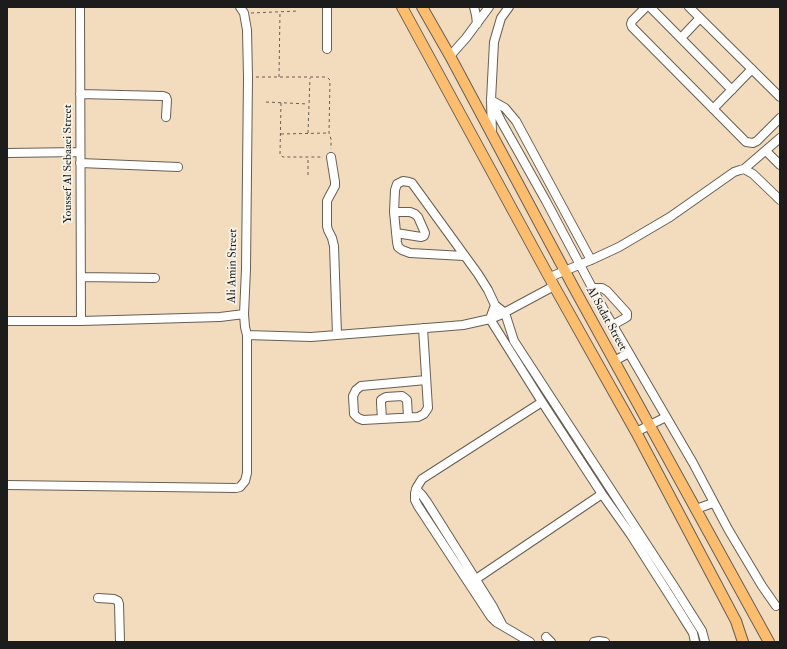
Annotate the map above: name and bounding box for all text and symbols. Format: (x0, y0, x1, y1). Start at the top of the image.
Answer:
street label: Youssef Al Sebaaei Street (61, 104, 75, 224)
street label: Ali Amin Street (225, 229, 241, 303)
street label: Al Sadat Street (582, 284, 630, 354)

